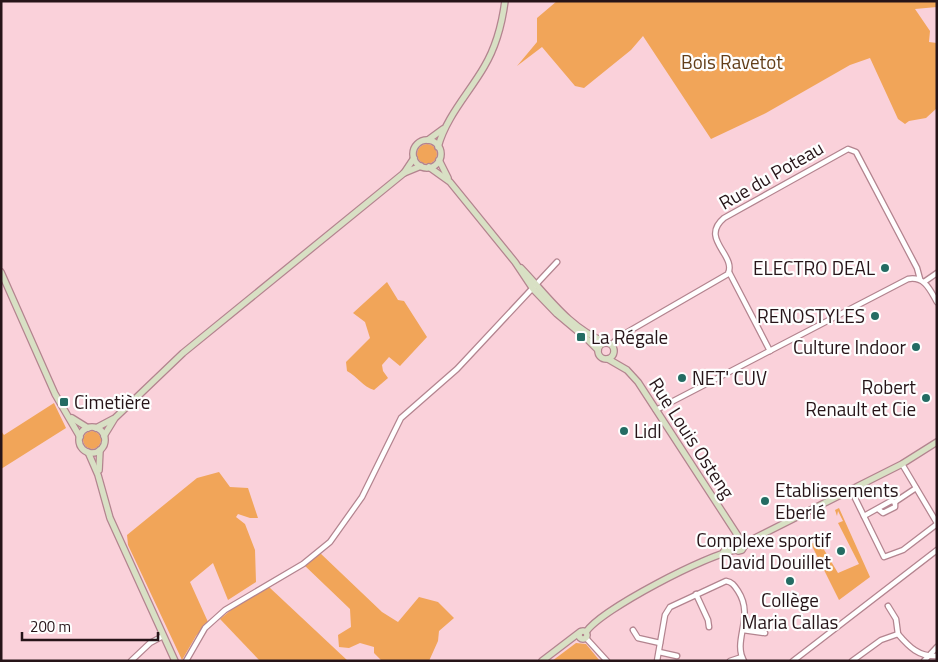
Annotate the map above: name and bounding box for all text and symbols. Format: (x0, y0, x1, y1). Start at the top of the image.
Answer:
park label: Bois Ravetot (681, 47, 783, 76)
street label: Rue du Poteau (713, 133, 829, 216)
place label: ELECTRO DEAL (753, 253, 875, 282)
marker: ELECTRO DEAL (879, 262, 891, 274)
place label: RENOSTYLES (757, 301, 865, 330)
marker: RENOSTYLES (869, 310, 881, 322)
place label: La Régale (591, 322, 668, 351)
marker: La Régale (575, 331, 587, 343)
place label: Culture Indoor (793, 332, 906, 361)
marker: Culture Indoor (910, 341, 922, 353)
place label: NET' CUV (692, 363, 767, 392)
street label: Rue Louis Osteng (642, 371, 743, 504)
marker: NET' CUV (676, 372, 688, 384)
place label: Robert Renault et Cie (805, 372, 916, 423)
place label: Cimetière (74, 387, 150, 416)
marker: Robert Renault et Cie (920, 392, 932, 404)
marker: Cimetière (58, 396, 70, 408)
place label: Lidl (634, 416, 662, 445)
marker: Lidl (618, 425, 630, 437)
place label: Etablissements Eberlé (775, 475, 899, 526)
marker: Etablissements Eberlé (759, 495, 771, 507)
place label: Complexe sportif David Douillet (696, 525, 832, 576)
marker: Complexe sportif David Douillet (835, 545, 847, 557)
marker: Collège Maria Callas (784, 575, 796, 587)
place label: Collège Maria Callas (742, 585, 839, 636)
scale bar (22, 610, 159, 642)
text: 200 m (30, 615, 71, 638)

